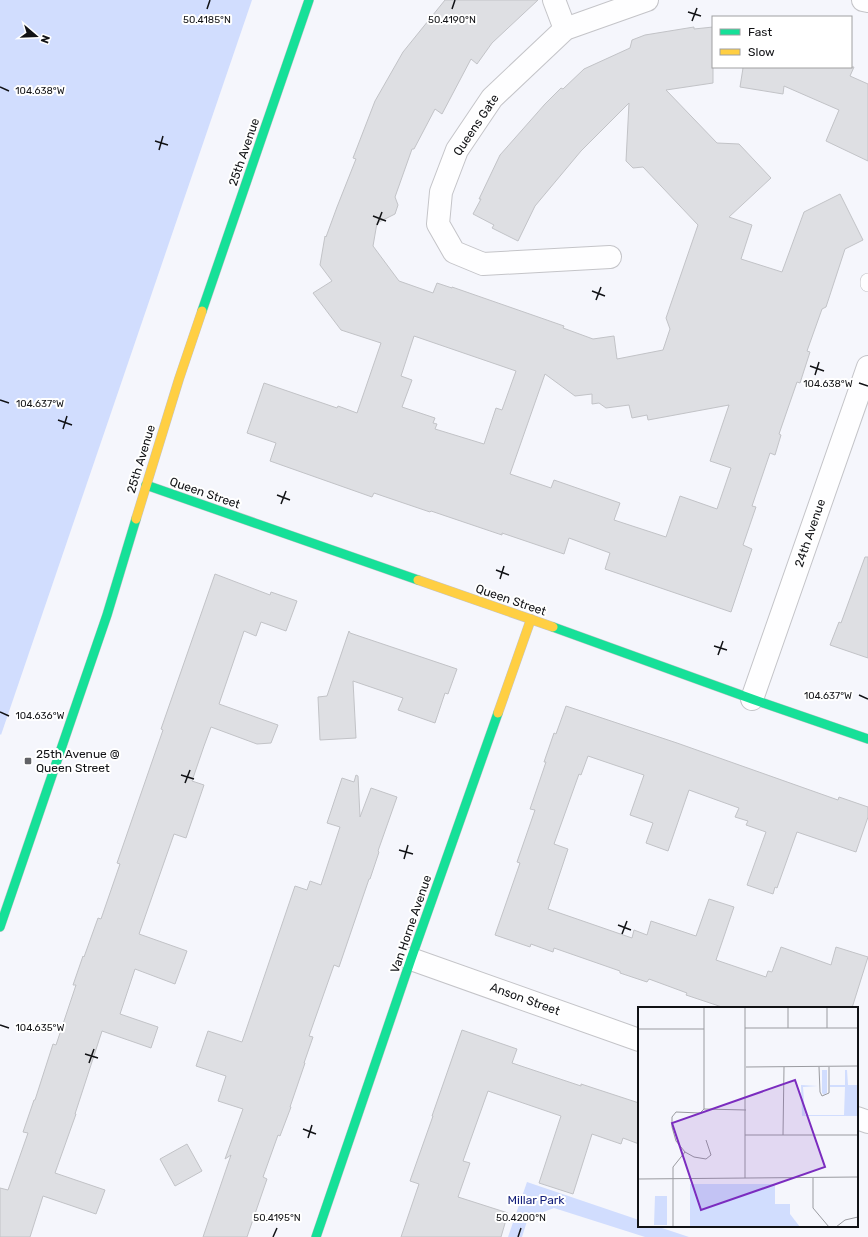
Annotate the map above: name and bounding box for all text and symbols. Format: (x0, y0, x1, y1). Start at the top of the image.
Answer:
text: 50.4185°N (183, 14, 231, 26)
text: 50.4190°N (428, 14, 476, 26)
north arrow (16, 16, 56, 56)
legend (712, 16, 852, 68)
text: Fast (748, 25, 772, 39)
text: N (38, 33, 52, 45)
text: Slow (748, 45, 775, 59)
text: 104.638°W (15, 85, 65, 97)
street label: Queens Gate (450, 91, 502, 158)
street label: 25th Avenue (226, 116, 262, 188)
text: 104.638°W (803, 378, 853, 390)
text: 104.637°W (16, 398, 64, 410)
street label: 25th Avenue (124, 423, 158, 495)
street label: Queen Street (168, 474, 242, 512)
street label: 24th Avenue (792, 497, 828, 569)
street label: Queen Street (474, 581, 548, 619)
text: 104.637°W (804, 690, 852, 702)
text: 104.636°W (15, 710, 65, 722)
place label: 25th Avenue @ Queen Street (36, 747, 120, 775)
marker: 25th Avenue @ Queen Street (23, 756, 33, 766)
street label: Van Horne Avenue (388, 873, 434, 975)
street label: Anson Street (488, 980, 562, 1018)
inset map (638, 1007, 858, 1227)
text: 104.635°W (16, 1022, 64, 1034)
park label: Millar Park (507, 1193, 565, 1207)
text: 50.4195°N (253, 1212, 301, 1224)
text: 50.4200°N (496, 1212, 546, 1224)

